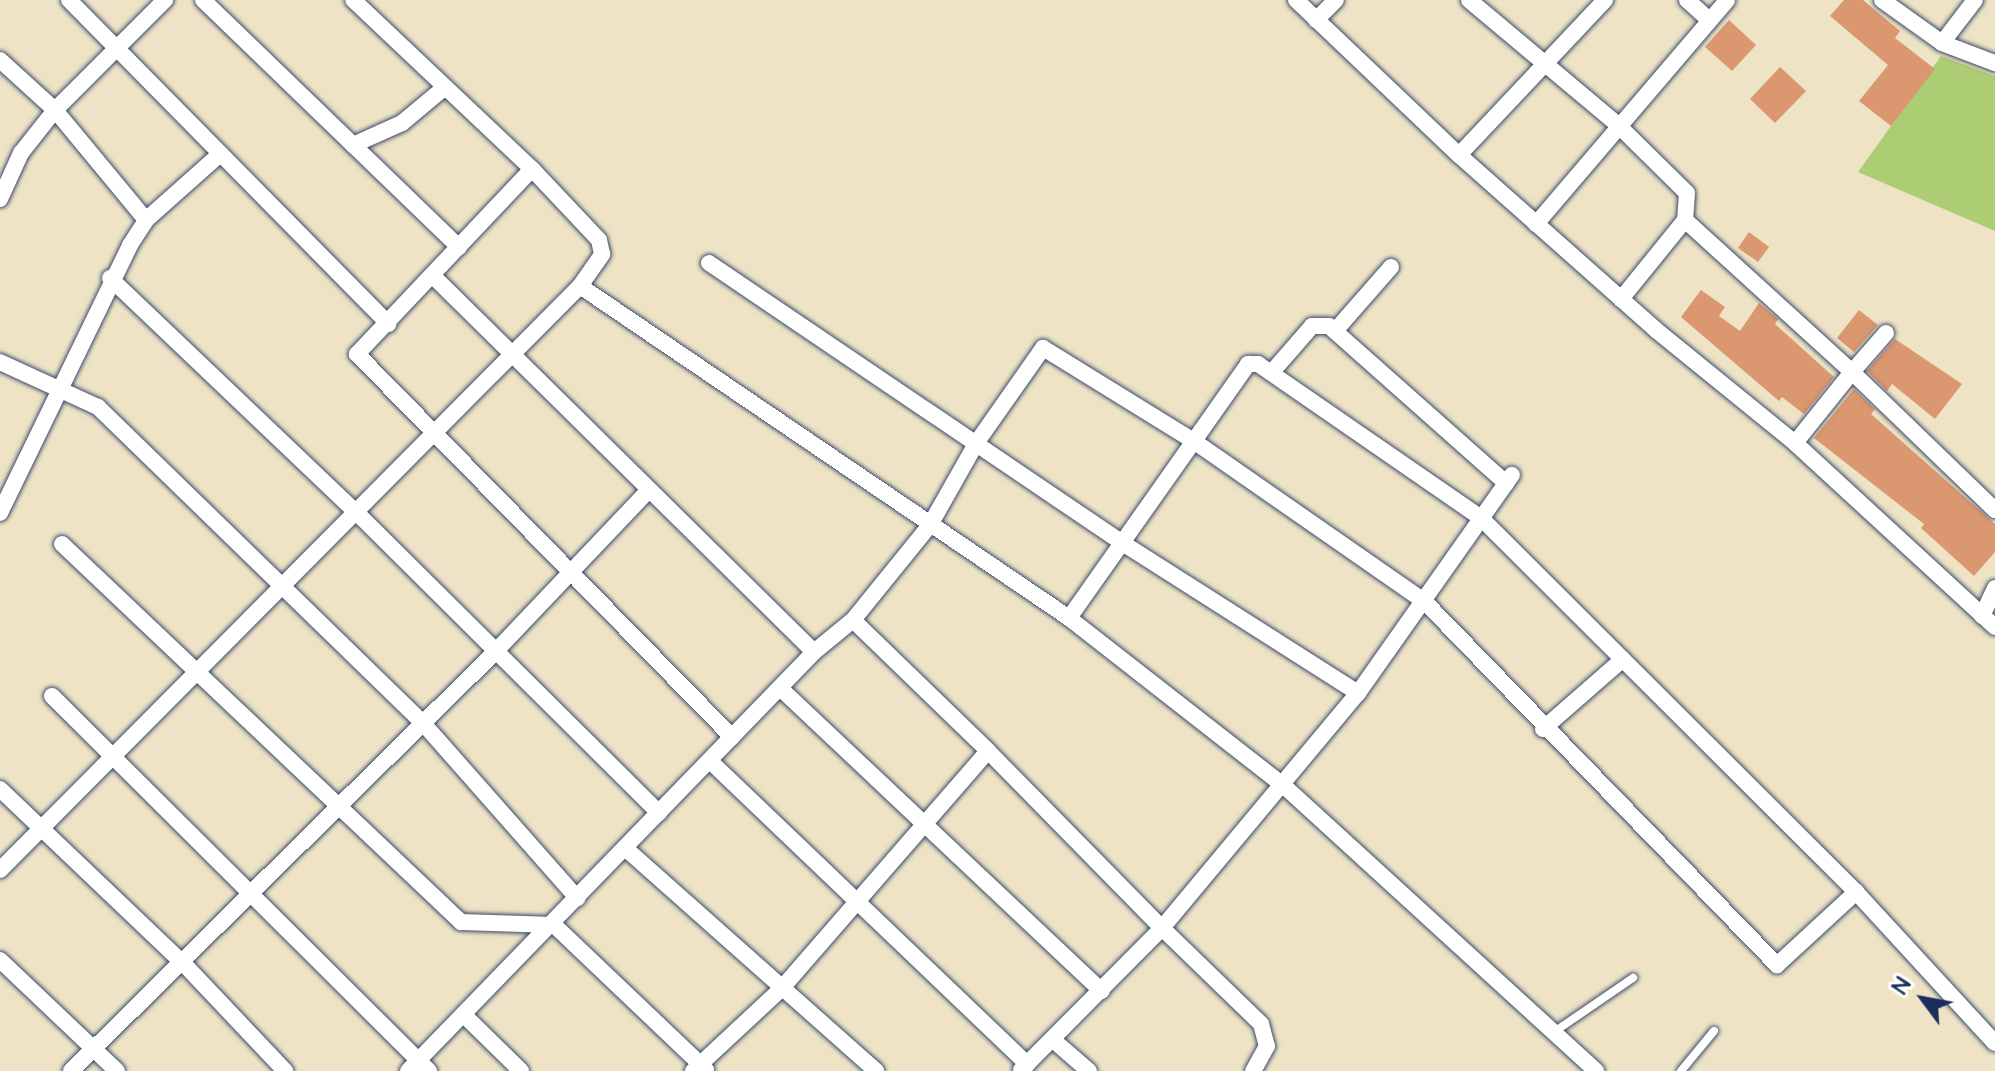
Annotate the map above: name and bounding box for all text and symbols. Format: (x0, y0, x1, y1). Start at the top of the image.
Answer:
north arrow (1883, 959, 1963, 1039)
text: N (1885, 972, 1919, 1000)

